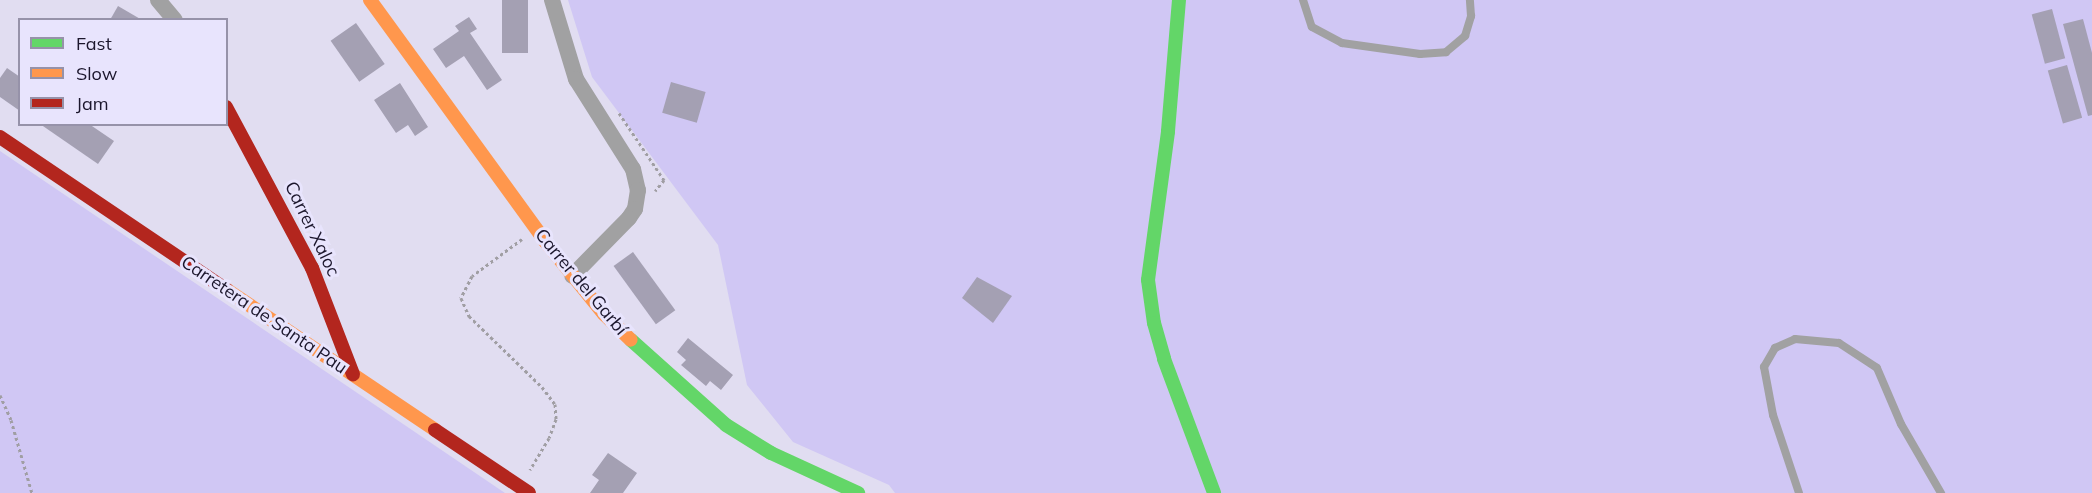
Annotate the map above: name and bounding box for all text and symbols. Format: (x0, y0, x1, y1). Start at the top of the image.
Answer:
legend (18, 18, 228, 126)
text: Fast (76, 32, 112, 55)
text: Slow (76, 62, 117, 85)
text: Jam (76, 92, 109, 115)
street label: Carrer Xaloc (280, 178, 344, 280)
street label: Carrer del Garbí (530, 225, 632, 339)
street label: Carretera de Santa Pau (177, 251, 351, 379)

